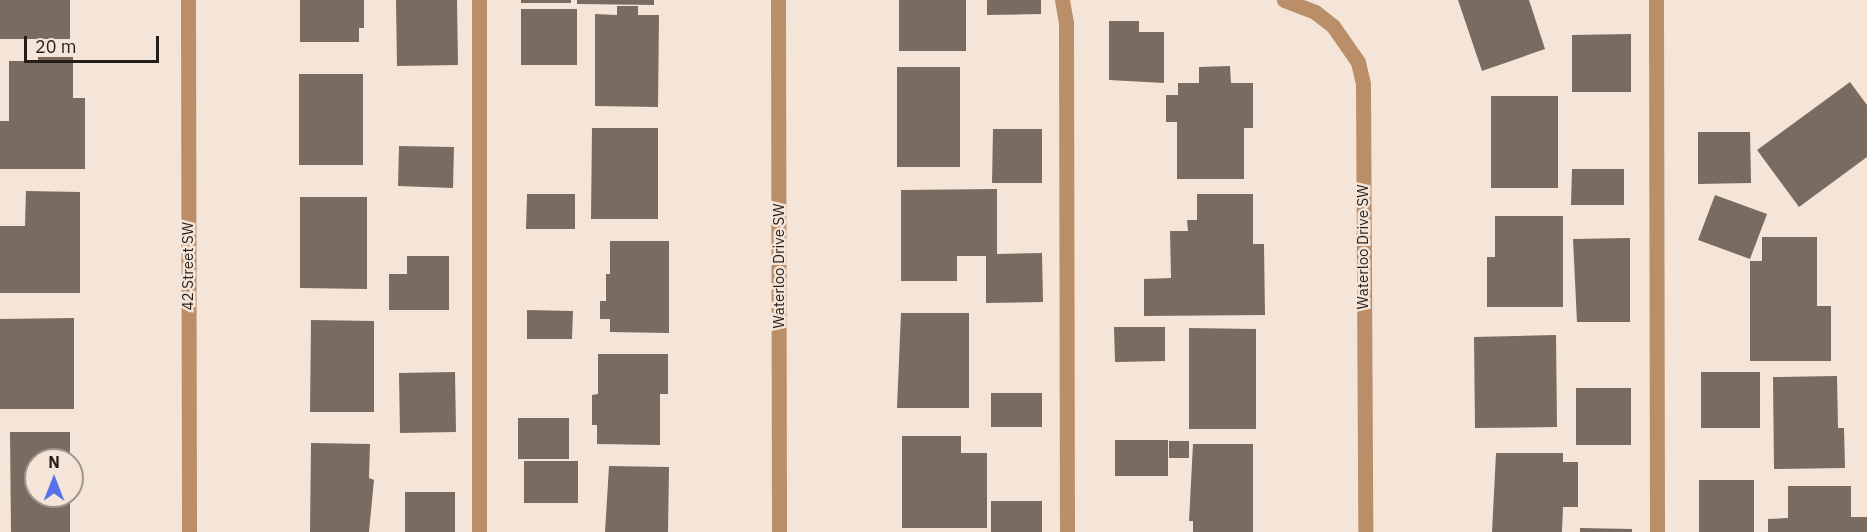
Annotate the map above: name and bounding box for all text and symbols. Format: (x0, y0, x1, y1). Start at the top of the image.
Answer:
scale bar (27, 24, 162, 62)
text: 20 m (35, 35, 77, 58)
street label: Waterloo Drive SW (1354, 184, 1372, 310)
street label: Waterloo Drive SW (770, 203, 788, 329)
street label: 42 Street SW (179, 222, 197, 310)
north arrow (24, 448, 84, 508)
text: N (48, 452, 60, 472)

